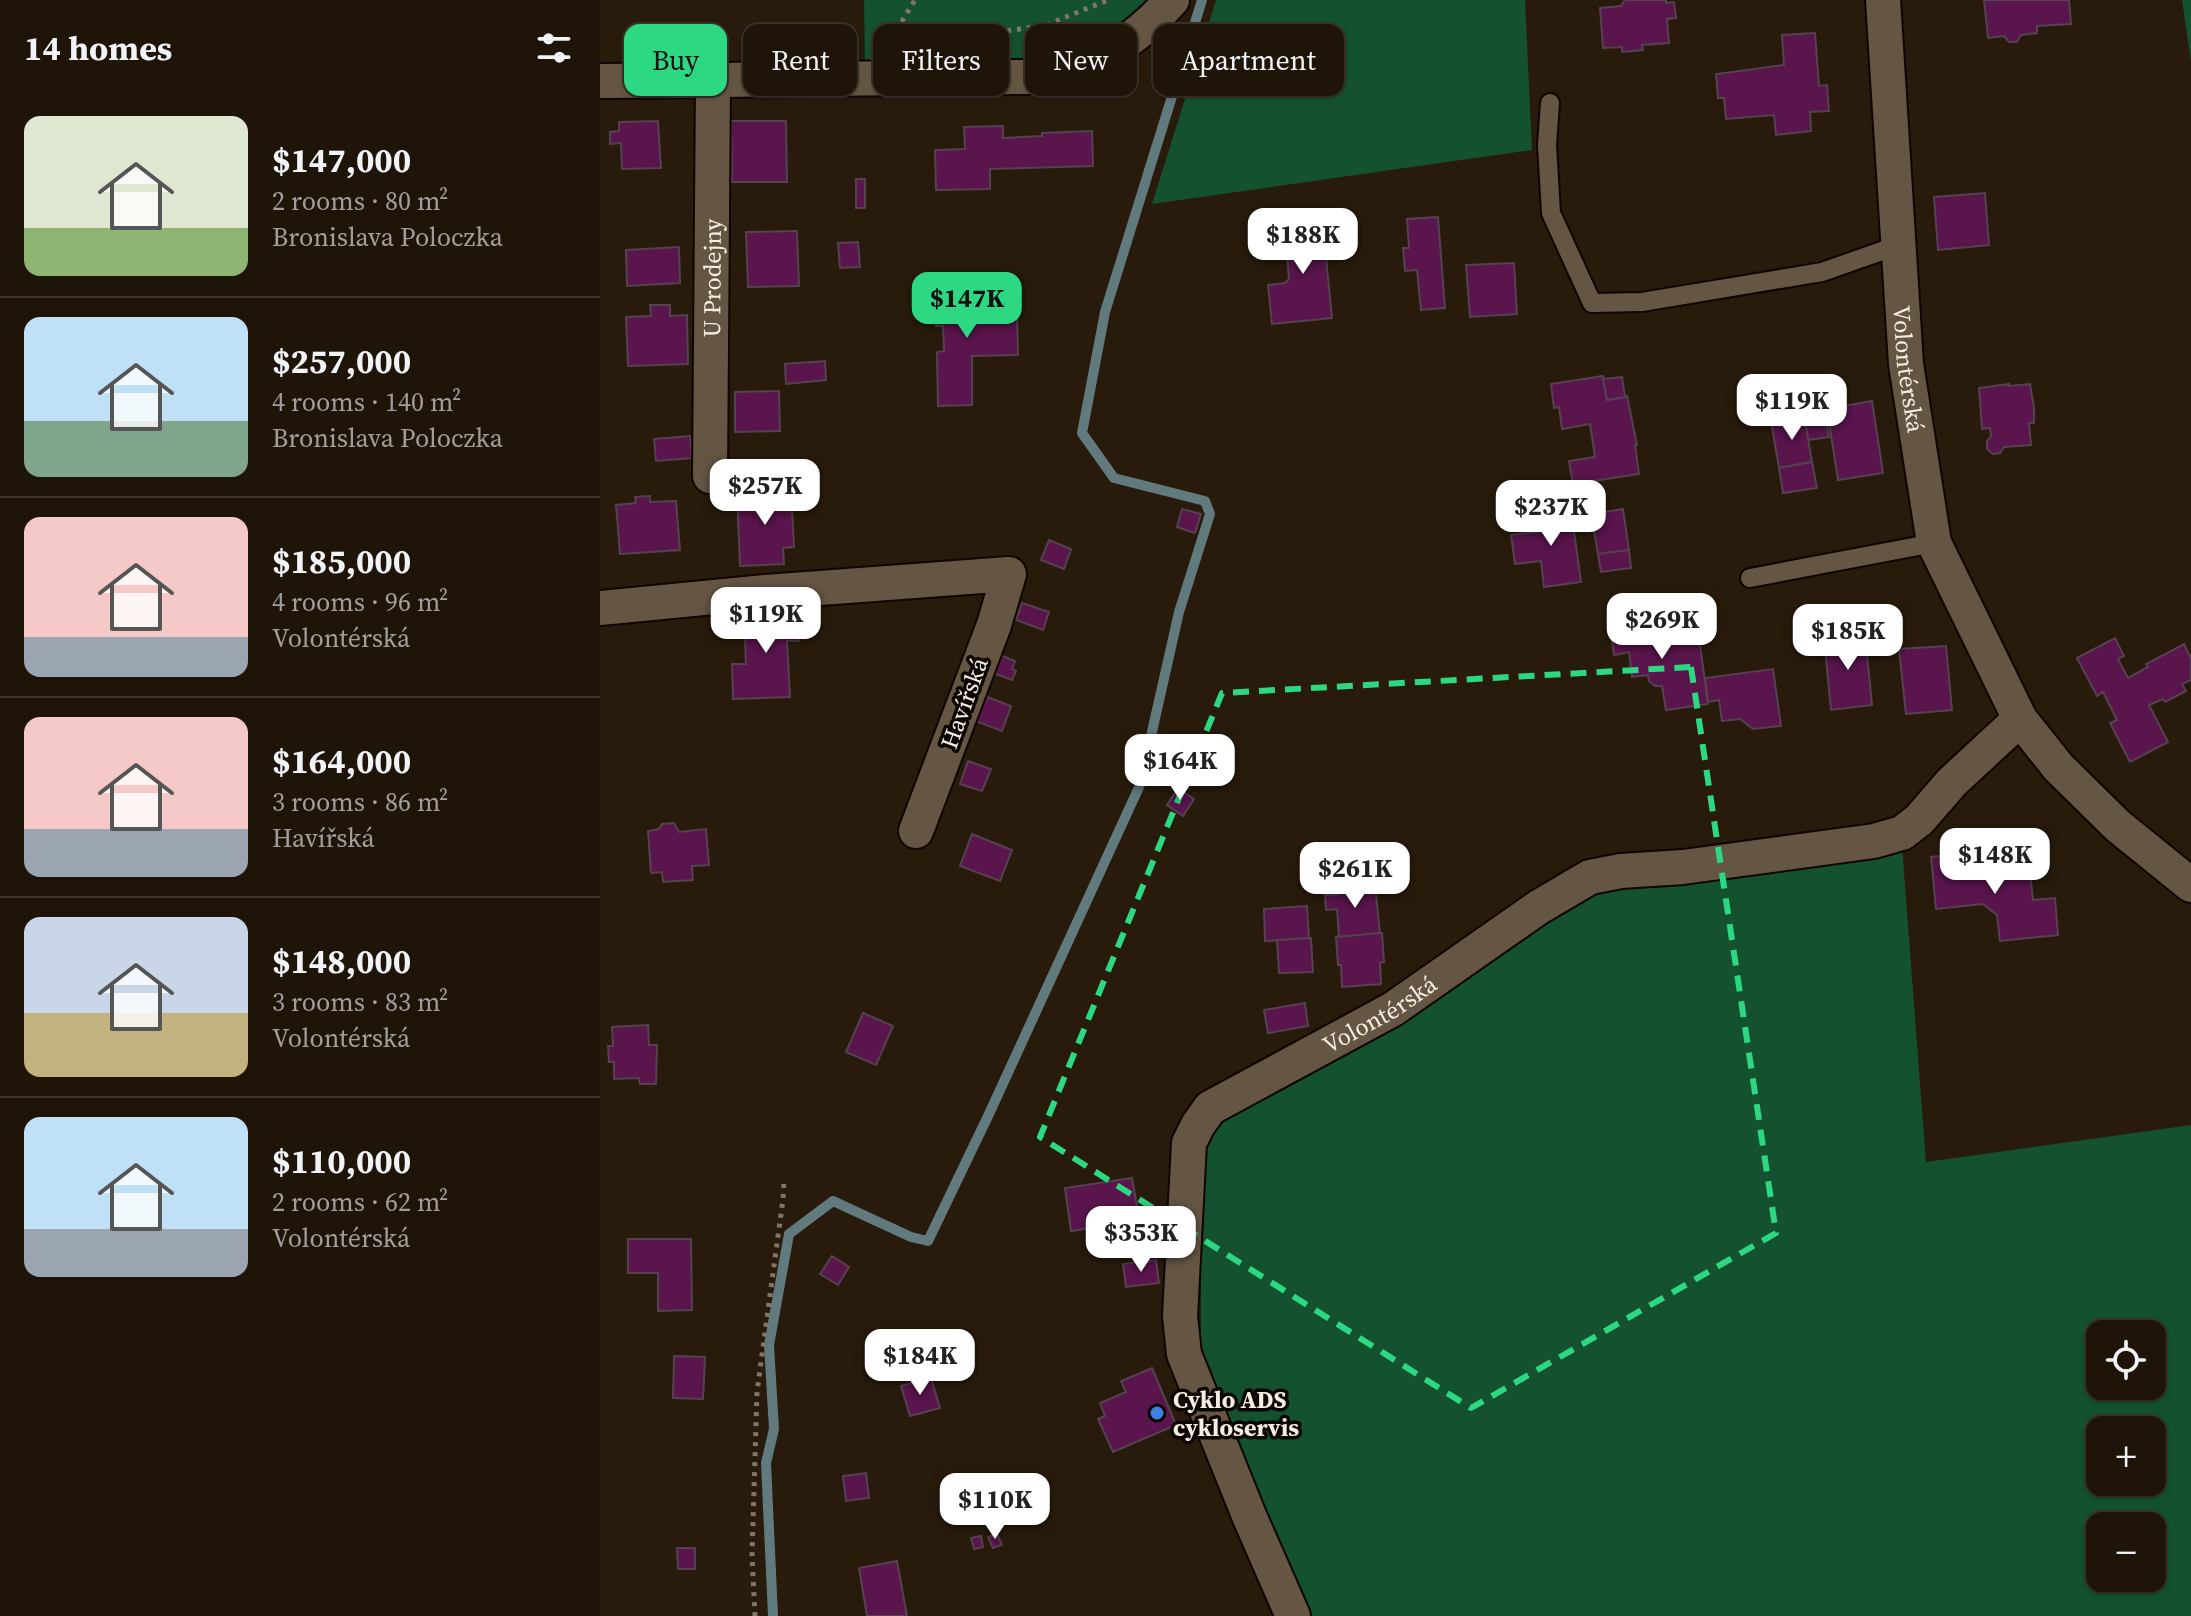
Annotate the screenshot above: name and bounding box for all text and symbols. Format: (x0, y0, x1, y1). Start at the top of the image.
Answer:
chip: Buy (624, 24, 727, 96)
chip: Rent (743, 24, 857, 96)
chip: Filters (873, 24, 1009, 96)
chip: New (1025, 24, 1137, 96)
chip: Apartment (1153, 24, 1344, 96)
text: 14 homes (24, 25, 172, 71)
icon: filters (532, 26, 576, 70)
text: $147,000 (272, 137, 411, 183)
icon: home (88, 148, 184, 244)
text: 2 rooms · 80 m² (272, 183, 448, 219)
pin: $188K (1247, 208, 1359, 276)
text: $188K (1266, 216, 1340, 252)
street label: U Prodejny (695, 218, 728, 337)
text: Bronislava Poloczka (272, 219, 503, 255)
pin: $147K (911, 272, 1023, 340)
text: $147K (930, 280, 1004, 316)
street label: Volontérská (1886, 304, 1933, 436)
text: $257,000 (272, 338, 411, 384)
icon: home (88, 349, 184, 445)
pin: $119K (1736, 374, 1848, 442)
text: $119K (1755, 382, 1829, 418)
text: 4 rooms · 140 m² (272, 384, 461, 420)
text: Bronislava Poloczka (272, 420, 503, 456)
pin: $257K (709, 459, 821, 527)
text: $257K (728, 467, 802, 503)
pin: $237K (1495, 480, 1607, 548)
text: $237K (1514, 488, 1588, 524)
text: $185,000 (272, 538, 411, 584)
icon: home (88, 549, 184, 645)
text: 4 rooms · 96 m² (272, 584, 448, 620)
pin: $119K (710, 587, 822, 655)
pin: $269K (1606, 593, 1718, 661)
text: $119K (729, 595, 803, 631)
text: $269K (1625, 601, 1699, 637)
pin: $185K (1792, 604, 1904, 672)
text: $185K (1811, 612, 1885, 648)
text: Volontérská (272, 620, 410, 656)
street label: Havířská (932, 652, 996, 753)
pin: $164K (1124, 734, 1236, 802)
text: $164,000 (272, 738, 411, 784)
text: $164K (1143, 742, 1217, 778)
icon: home (88, 749, 184, 845)
text: 3 rooms · 86 m² (272, 784, 448, 820)
text: Havířská (272, 820, 375, 856)
pin: $148K (1939, 828, 2051, 896)
text: $148K (1958, 836, 2032, 872)
pin: $261K (1299, 842, 1411, 910)
text: $261K (1318, 850, 1392, 886)
text: $148,000 (272, 938, 411, 984)
icon: home (88, 949, 184, 1045)
street label: Volontérská (1316, 967, 1444, 1061)
text: 3 rooms · 83 m² (272, 984, 448, 1020)
text: Volontérská (272, 1020, 410, 1056)
text: $110,000 (272, 1138, 411, 1184)
icon: home (88, 1149, 184, 1245)
text: 2 rooms · 62 m² (272, 1184, 448, 1220)
pin: $353K (1085, 1206, 1197, 1274)
text: $353K (1104, 1214, 1178, 1250)
text: Volontérská (272, 1220, 410, 1256)
map controls (2086, 1320, 2166, 1592)
button: locate (2086, 1320, 2166, 1400)
pin: $184K (864, 1329, 976, 1397)
text: $184K (883, 1337, 957, 1373)
place label: Cyklo ADS cykloservis (1173, 1383, 1299, 1444)
marker: Cyklo ADS cykloservis (1148, 1404, 1166, 1422)
button: + (2086, 1416, 2166, 1496)
pin: $110K (939, 1473, 1051, 1541)
text: $110K (958, 1481, 1032, 1517)
button: − (2086, 1512, 2166, 1592)

